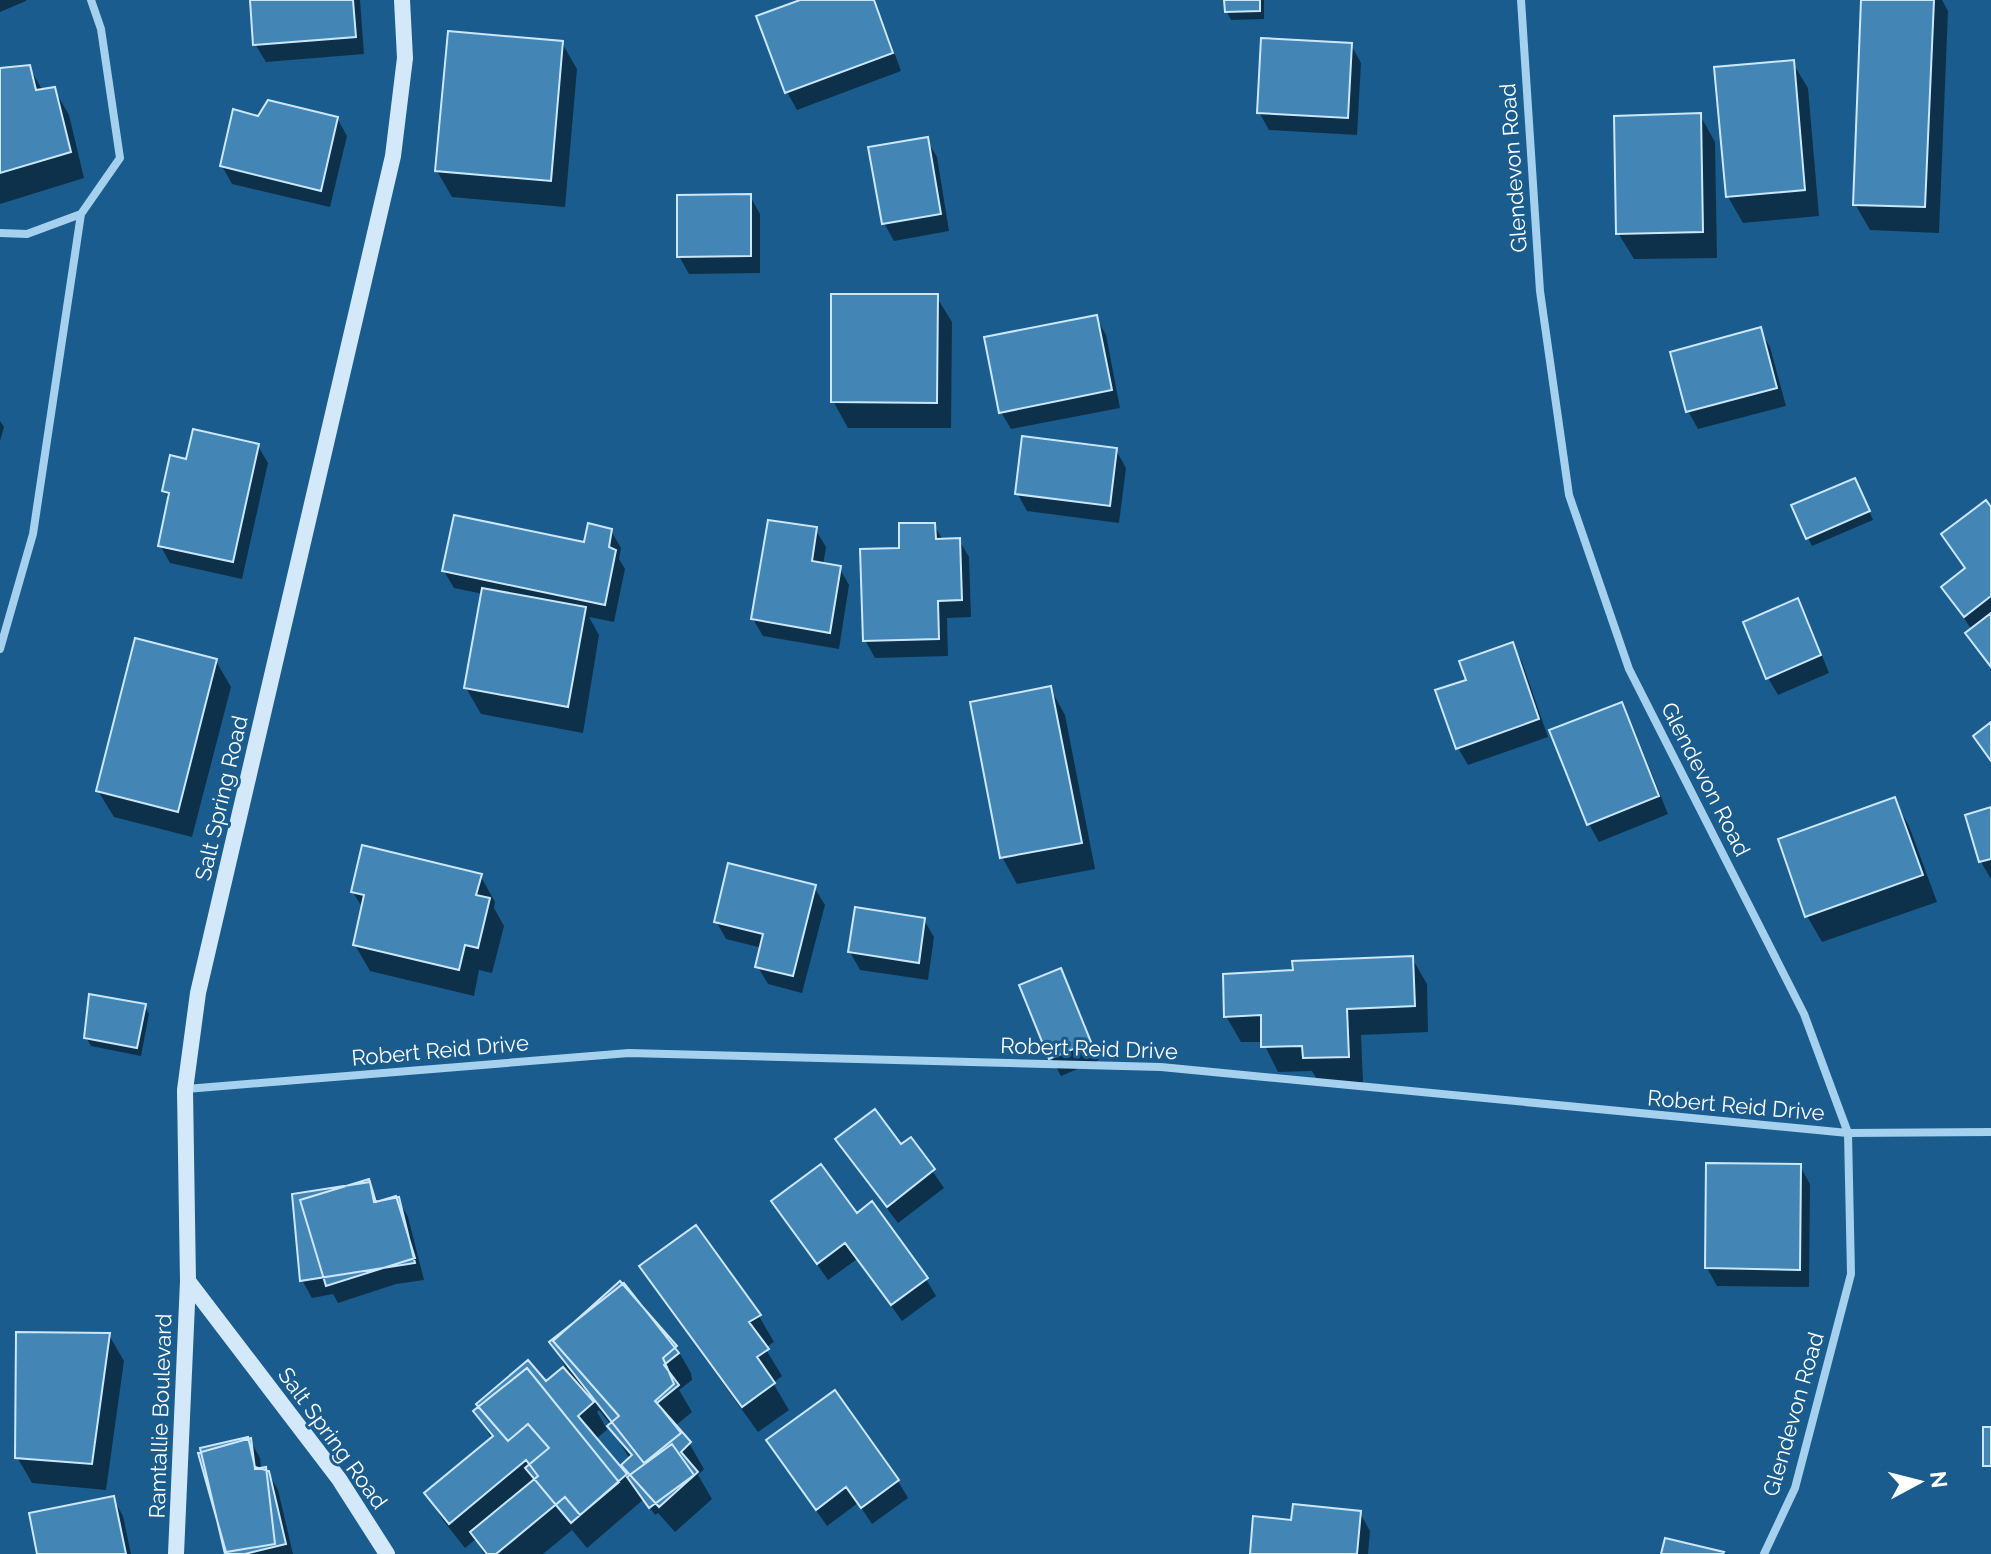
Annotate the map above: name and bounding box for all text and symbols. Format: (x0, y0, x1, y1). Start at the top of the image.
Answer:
street label: Glendevon Road (1494, 83, 1532, 253)
street label: Glendevon Road (1656, 698, 1756, 860)
street label: Salt Spring Road (189, 713, 253, 883)
street label: Robert Reid Drive (350, 1029, 530, 1071)
street label: Robert Reid Drive (1000, 1032, 1178, 1064)
street label: Robert Reid Drive (1646, 1084, 1826, 1126)
street label: Ramtallie Boulevard (143, 1313, 177, 1519)
street label: Glendevon Road (1757, 1329, 1829, 1499)
street label: Salt Spring Road (273, 1362, 393, 1514)
north arrow (1879, 1442, 1959, 1522)
text: N (1925, 1470, 1953, 1489)

